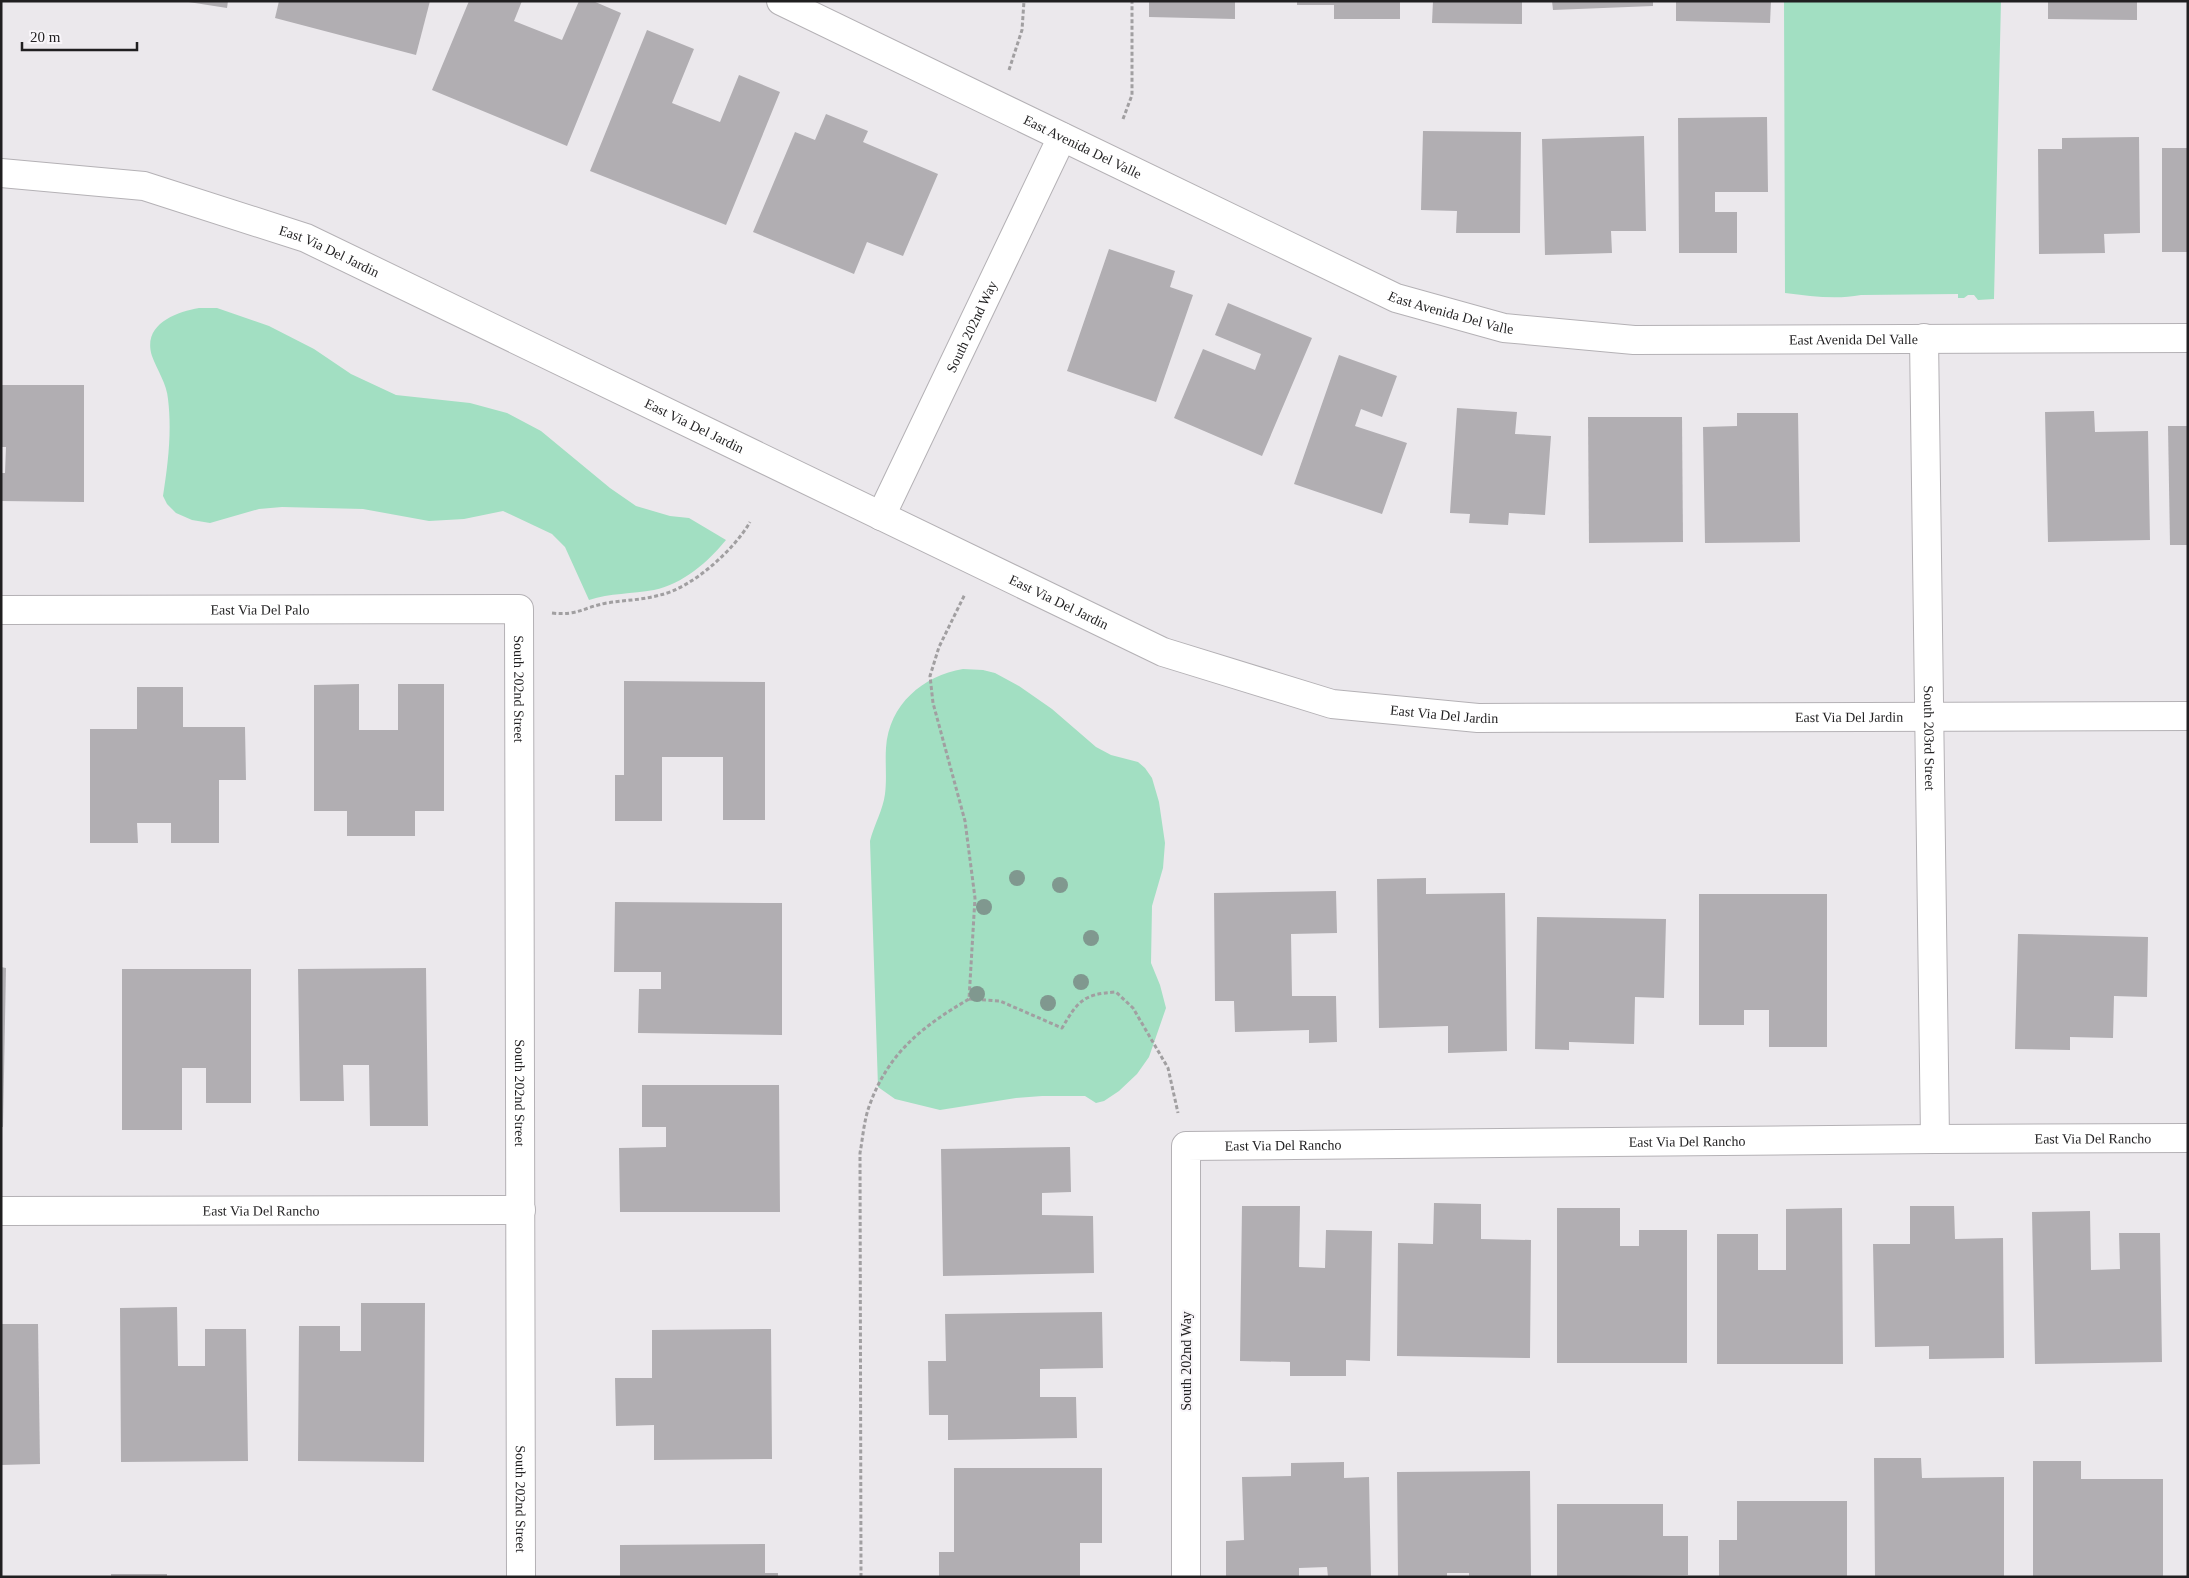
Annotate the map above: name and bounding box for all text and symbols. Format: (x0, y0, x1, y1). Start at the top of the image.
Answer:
scale bar (22, 20, 138, 52)
text: 20 m (30, 29, 61, 45)
street label: East Avenida Del Valle (1021, 112, 1144, 181)
street label: East Via Del Jardin (277, 222, 382, 280)
street label: South 202nd Way (943, 278, 1000, 375)
street label: East Avenida Del Valle (1386, 288, 1514, 336)
street label: East Avenida Del Valle (1789, 331, 1918, 347)
street label: East Via Del Jardin (642, 395, 746, 456)
street label: East Via Del Jardin (1007, 571, 1111, 632)
street label: East Via Del Palo (211, 602, 309, 617)
street label: South 202nd Street (512, 635, 527, 743)
street label: South 203rd Street (1921, 685, 1938, 791)
street label: East Via Del Jardin (1390, 702, 1498, 726)
street label: East Via Del Jardin (1795, 709, 1903, 725)
street label: South 202nd Street (512, 1039, 528, 1147)
street label: East Via Del Rancho (2035, 1131, 2151, 1146)
street label: East Via Del Rancho (1629, 1133, 1745, 1149)
street label: East Via Del Rancho (1225, 1137, 1341, 1153)
street label: East Via Del Rancho (203, 1203, 319, 1218)
street label: South 202nd Way (1179, 1311, 1194, 1411)
street label: South 202nd Street (513, 1445, 528, 1553)

